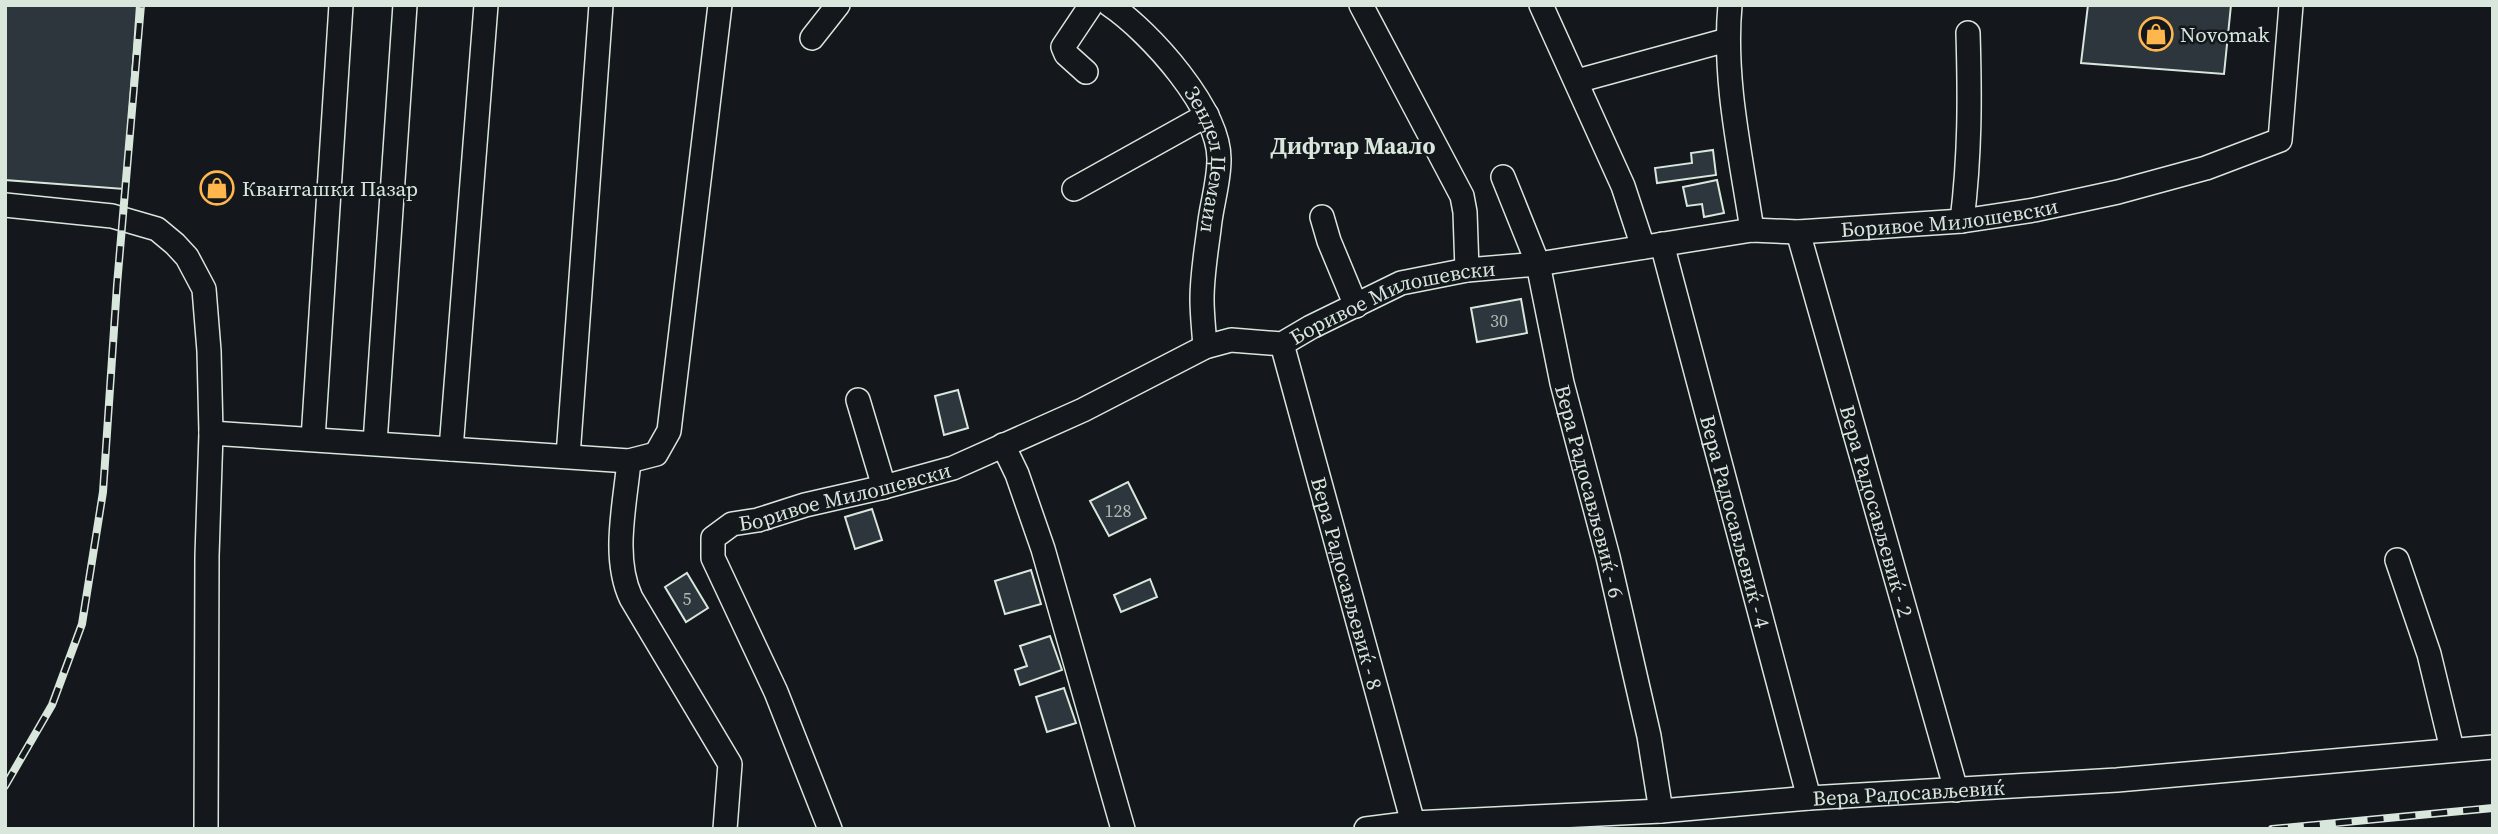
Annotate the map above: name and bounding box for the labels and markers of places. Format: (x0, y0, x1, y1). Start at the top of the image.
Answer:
shop icon: Novomak (2137, 15, 2175, 53)
place label: Novomak (2180, 20, 2270, 49)
shop icon: Кванташки Пазар (198, 169, 236, 207)
place label: Кванташки Пазар (242, 174, 418, 203)

